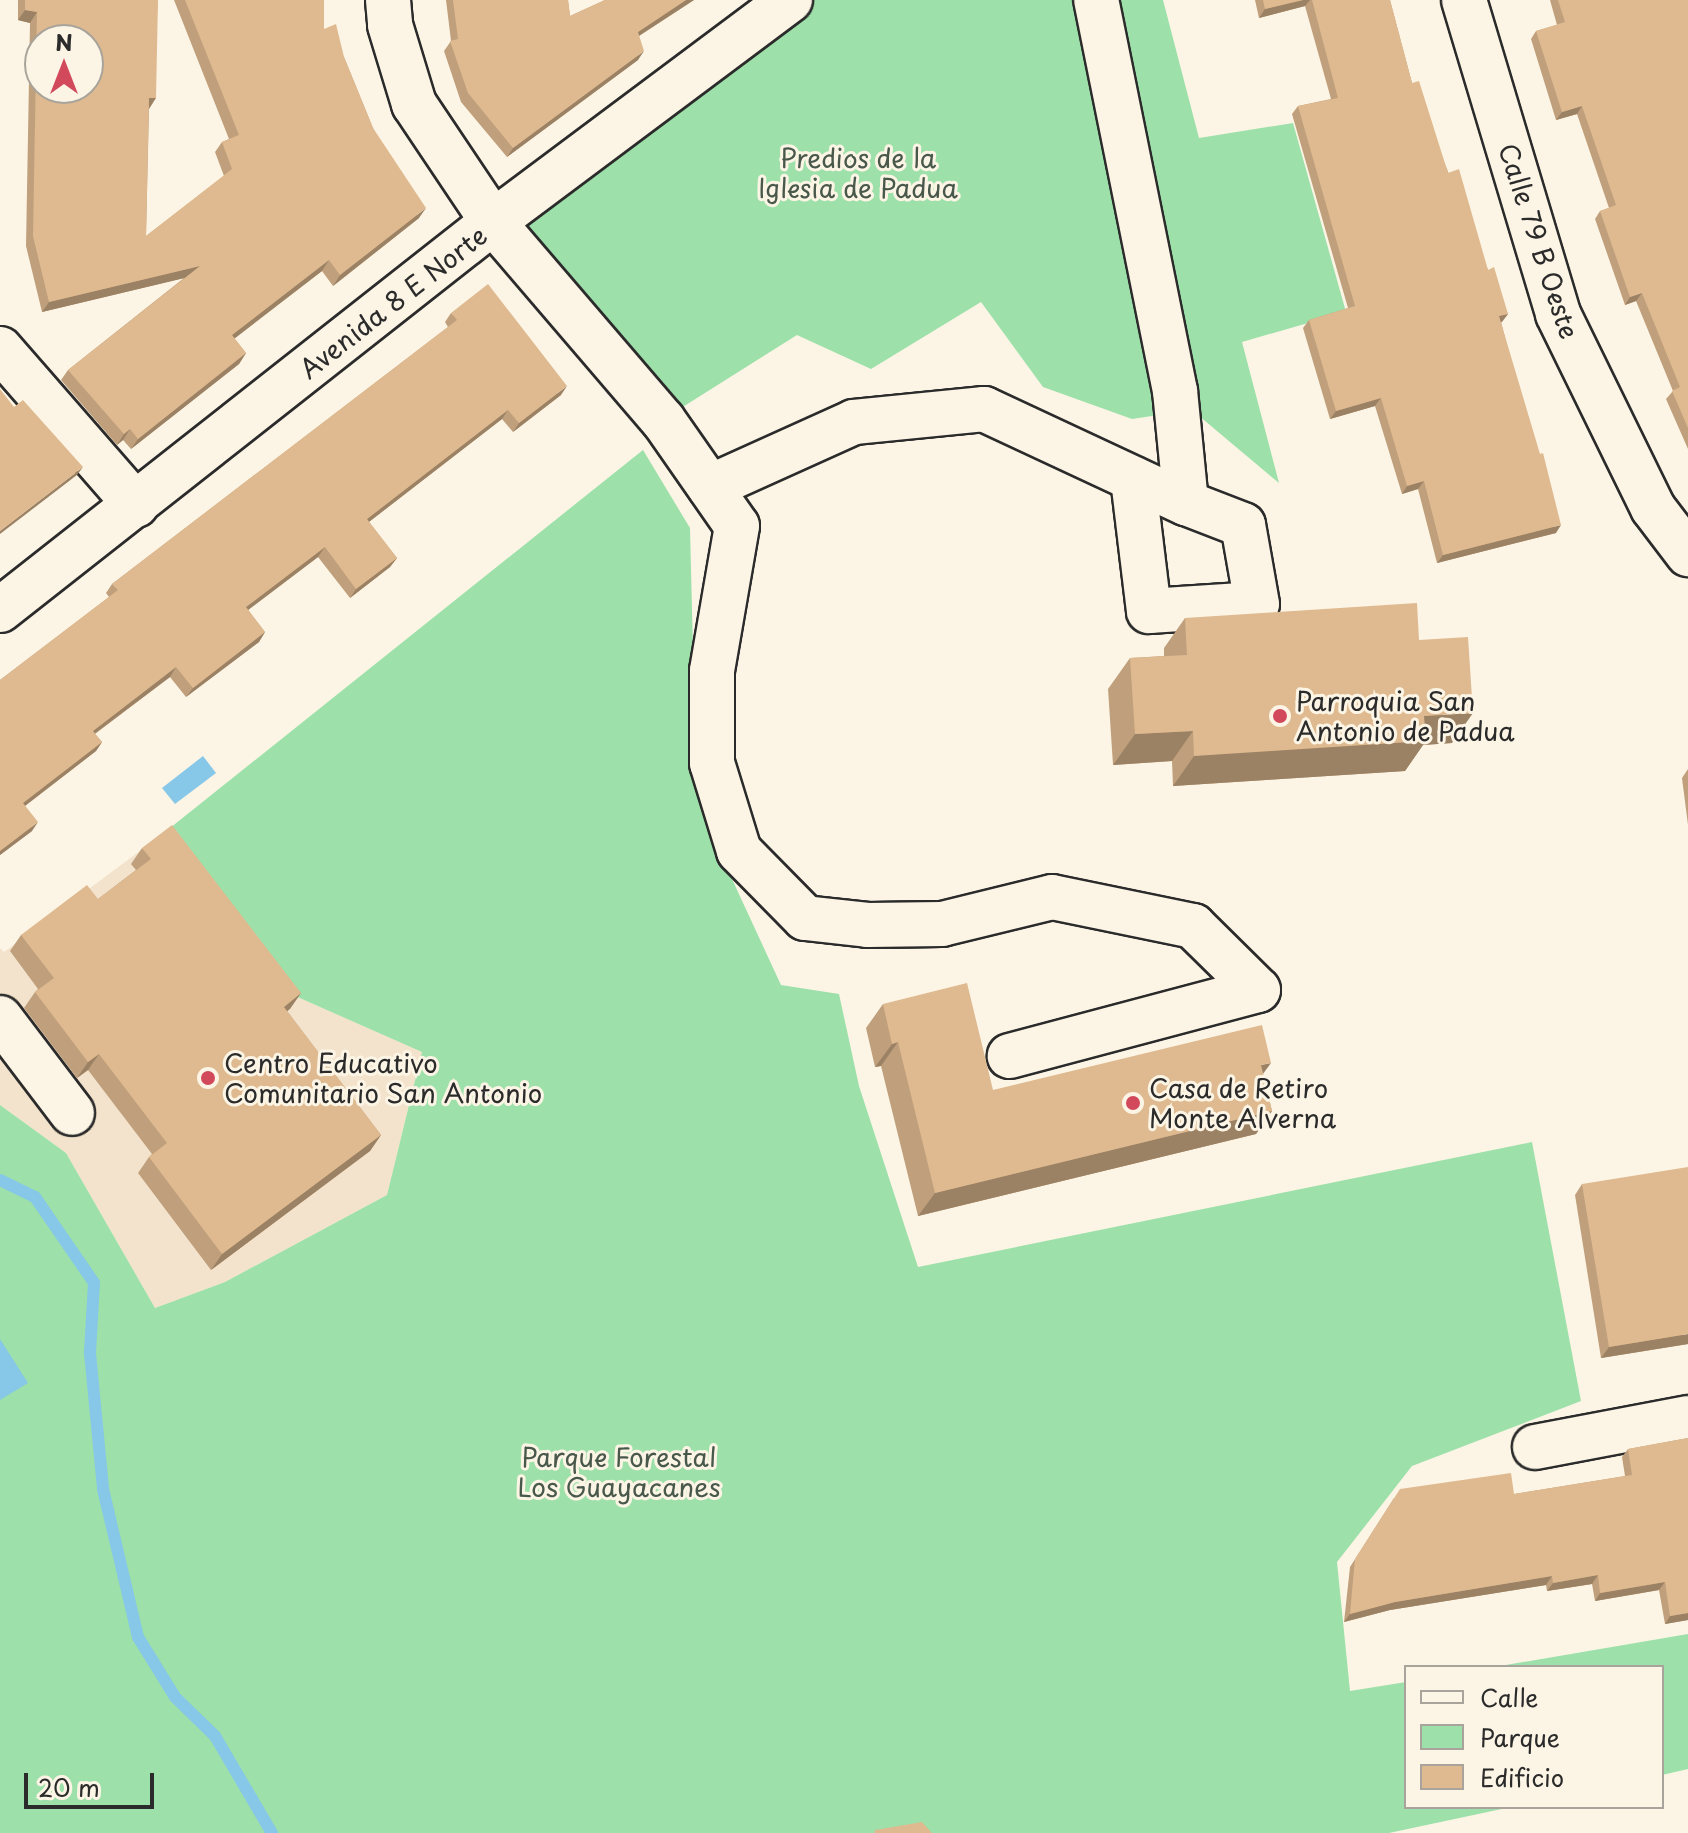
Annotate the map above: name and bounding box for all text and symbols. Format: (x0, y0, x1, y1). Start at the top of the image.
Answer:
north arrow (24, 24, 104, 104)
text: N (55, 25, 73, 58)
street label: Calle 79 B Oeste (1493, 139, 1585, 343)
park label: Predios de la Iglesia de Padua (758, 142, 958, 204)
street label: Avenida 8 E Norte (293, 219, 493, 385)
place label: Parroquia San Antonio de Padua (1296, 685, 1518, 746)
marker: Parroquia San Antonio de Padua (1271, 707, 1289, 725)
place label: Centro Educativo Comunitario San Antonio (224, 1047, 543, 1108)
marker: Centro Educativo Comunitario San Antonio (199, 1069, 217, 1087)
place label: Casa de Retiro Monte Alverna (1149, 1072, 1333, 1134)
marker: Casa de Retiro Monte Alverna (1124, 1094, 1142, 1112)
park label: Parque Forestal Los Guayacanes (517, 1441, 721, 1502)
legend (1404, 1665, 1664, 1809)
text: Calle (1480, 1679, 1538, 1715)
text: Parque (1480, 1719, 1560, 1755)
scale bar (28, 1757, 158, 1807)
text: Edificio (1480, 1759, 1564, 1795)
text: 20 m (38, 1769, 100, 1805)

